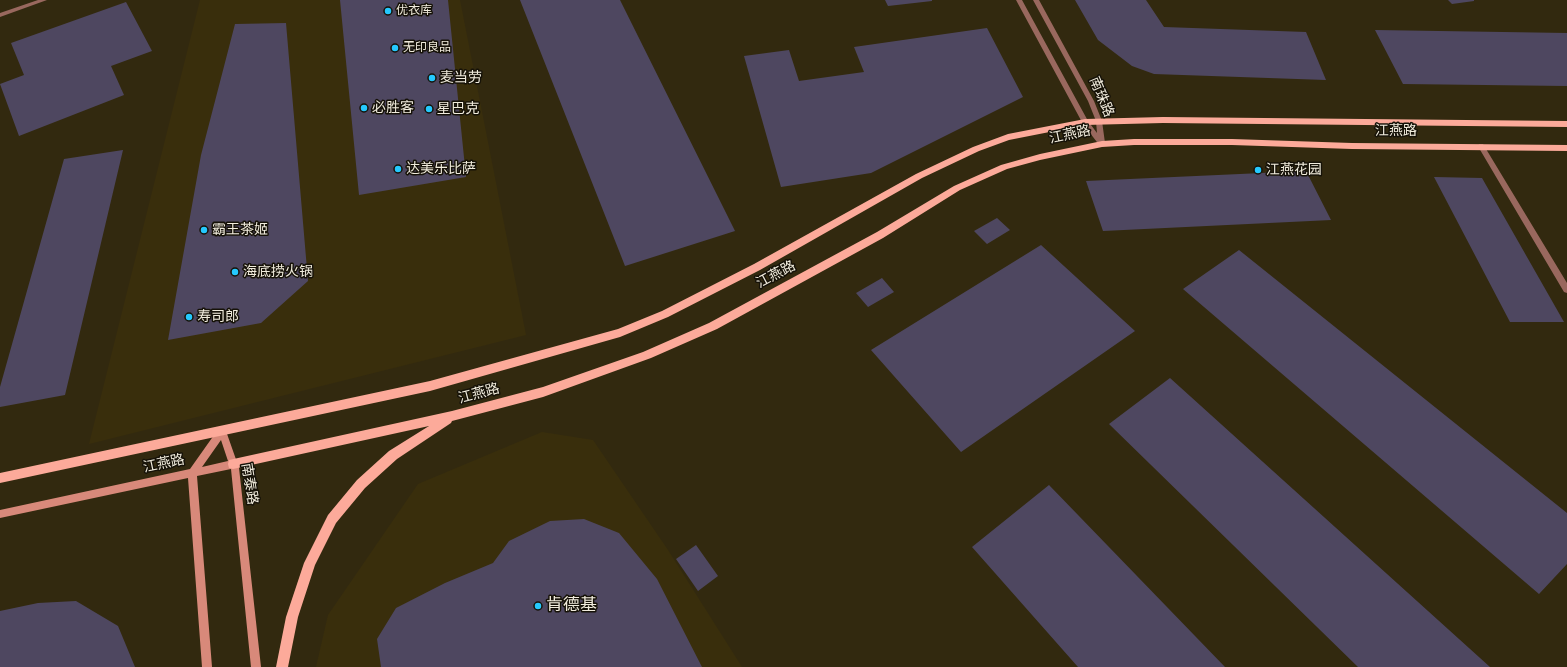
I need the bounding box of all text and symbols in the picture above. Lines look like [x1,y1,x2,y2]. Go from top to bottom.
place label: 优衣库 [396,4,432,18]
marker: 优衣库 [383,6,393,16]
place label: 无印良品 [403,41,451,55]
marker: 无印良品 [390,43,400,53]
place label: 麦当劳 [440,70,482,86]
marker: 麦当劳 [427,73,437,83]
street label: 南珠路 [1085,74,1117,120]
place label: 必胜客 [372,100,414,116]
place label: 星巴克 [437,101,479,117]
marker: 必胜客 [359,103,369,113]
marker: 星巴克 [424,104,434,114]
street label: 江燕路 [1048,122,1092,148]
street label: 江燕路 [1375,123,1417,139]
place label: 达美乐比萨 [406,161,476,177]
place label: 江燕花园 [1266,162,1322,178]
marker: 达美乐比萨 [393,164,403,174]
marker: 江燕花园 [1253,165,1263,175]
place label: 霸王茶姬 [212,222,268,238]
marker: 霸王茶姬 [199,225,209,235]
street label: 江燕路 [754,258,798,292]
place label: 海底捞火锅 [243,264,313,280]
marker: 海底捞火锅 [230,267,240,277]
place label: 寿司郎 [197,309,239,325]
marker: 寿司郎 [184,312,194,322]
street label: 江燕路 [457,380,501,408]
street label: 江燕路 [142,451,186,477]
street label: 南泰路 [237,462,261,506]
place label: 肯德基 [546,596,597,616]
marker: 肯德基 [533,601,543,611]

